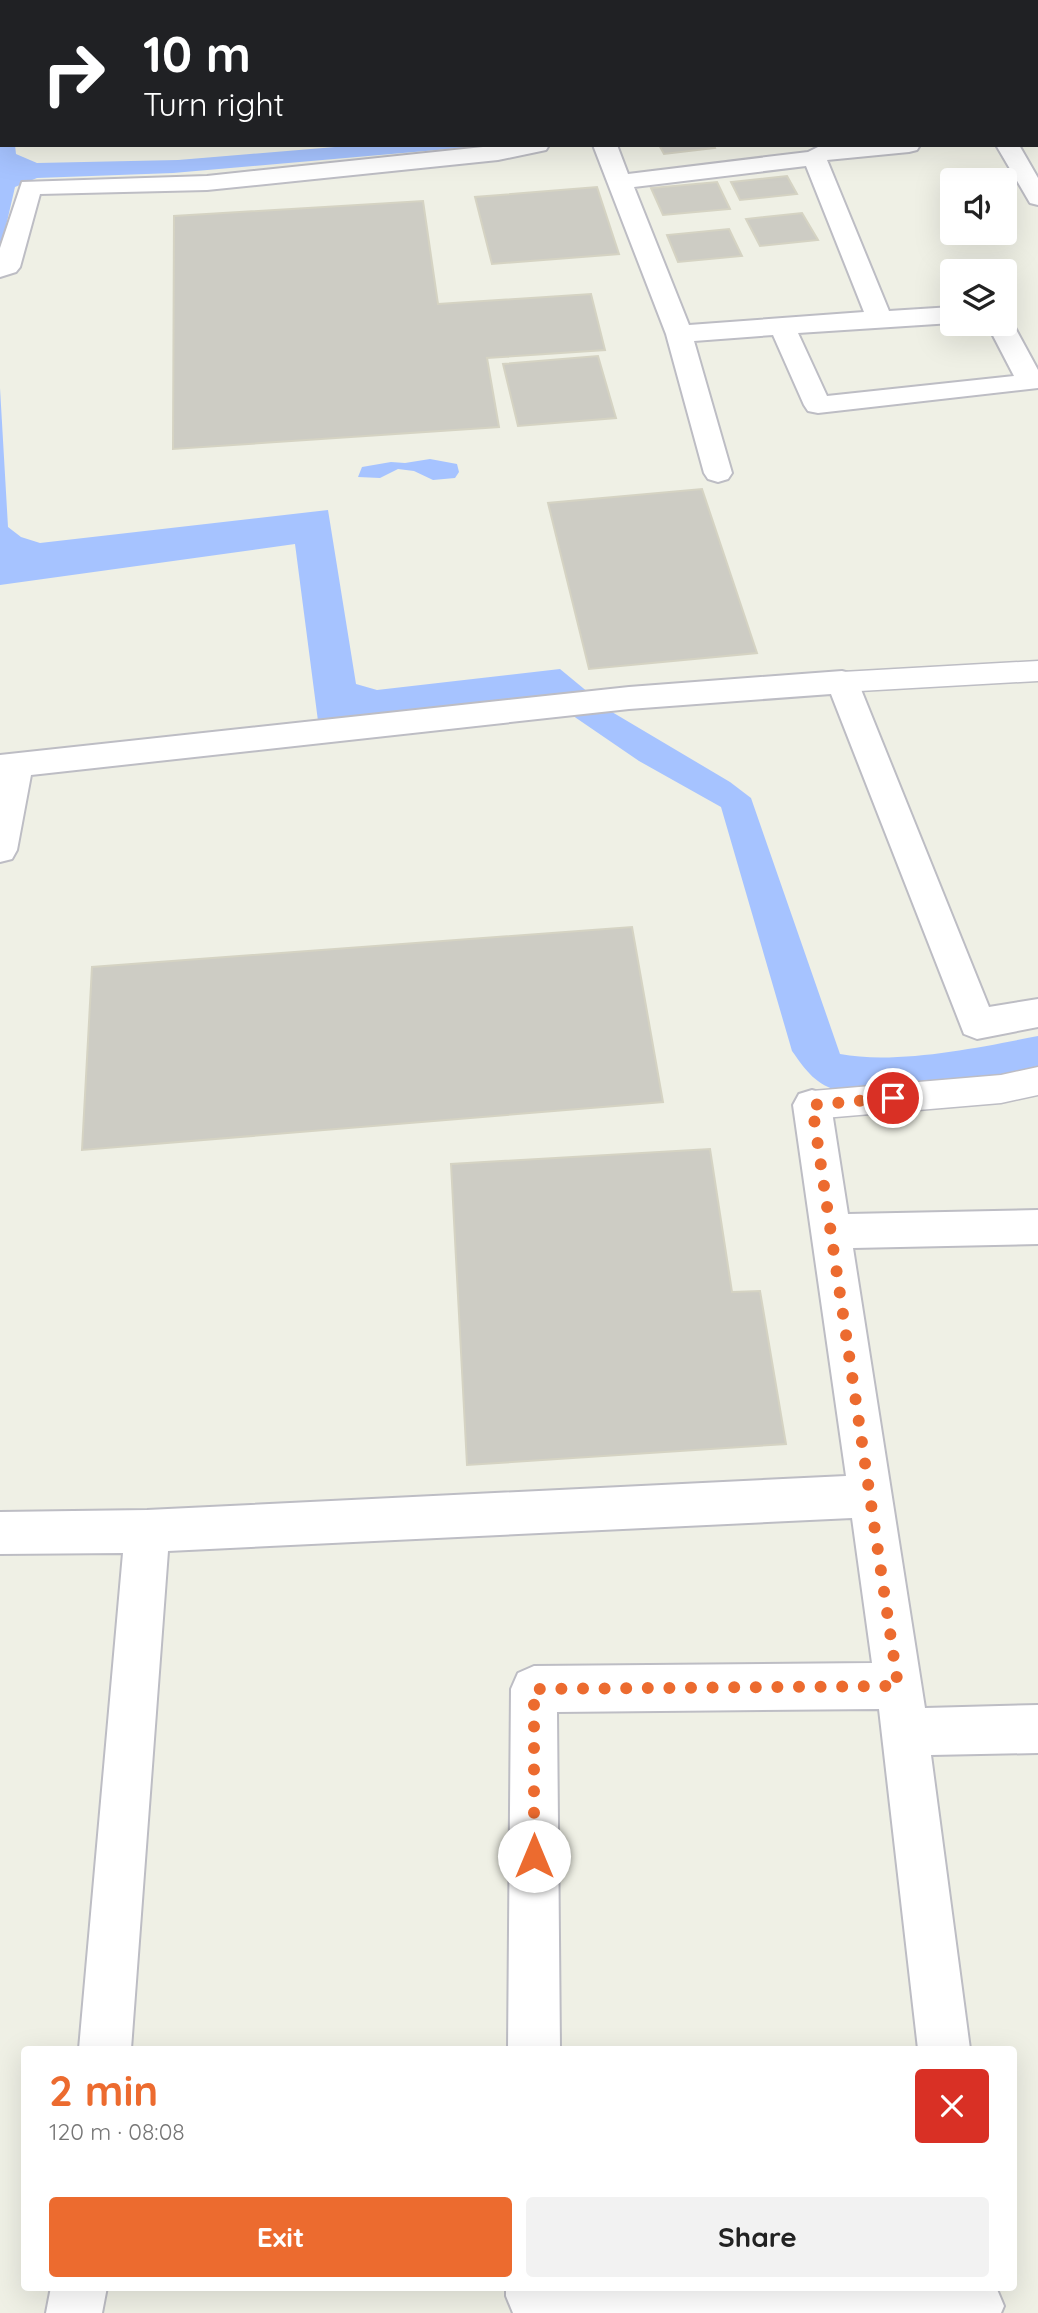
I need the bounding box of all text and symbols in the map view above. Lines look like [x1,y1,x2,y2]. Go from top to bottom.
text: 10 m [143,23,251,84]
icon: right [28,28,119,119]
text: Turn right [143,84,284,124]
map controls [940,168,1017,336]
button: sound [940,168,1017,245]
button: layers [940,259,1017,336]
pin [863,1068,923,1128]
icon: arrive [874,1079,912,1117]
position arrow [497,1819,571,1893]
text: 2 min [49,2064,158,2117]
button: close [915,2069,989,2143]
text: 120 m · 08:08 [49,2117,185,2146]
button: Exit [49,2197,512,2277]
button: Share [526,2197,989,2277]

